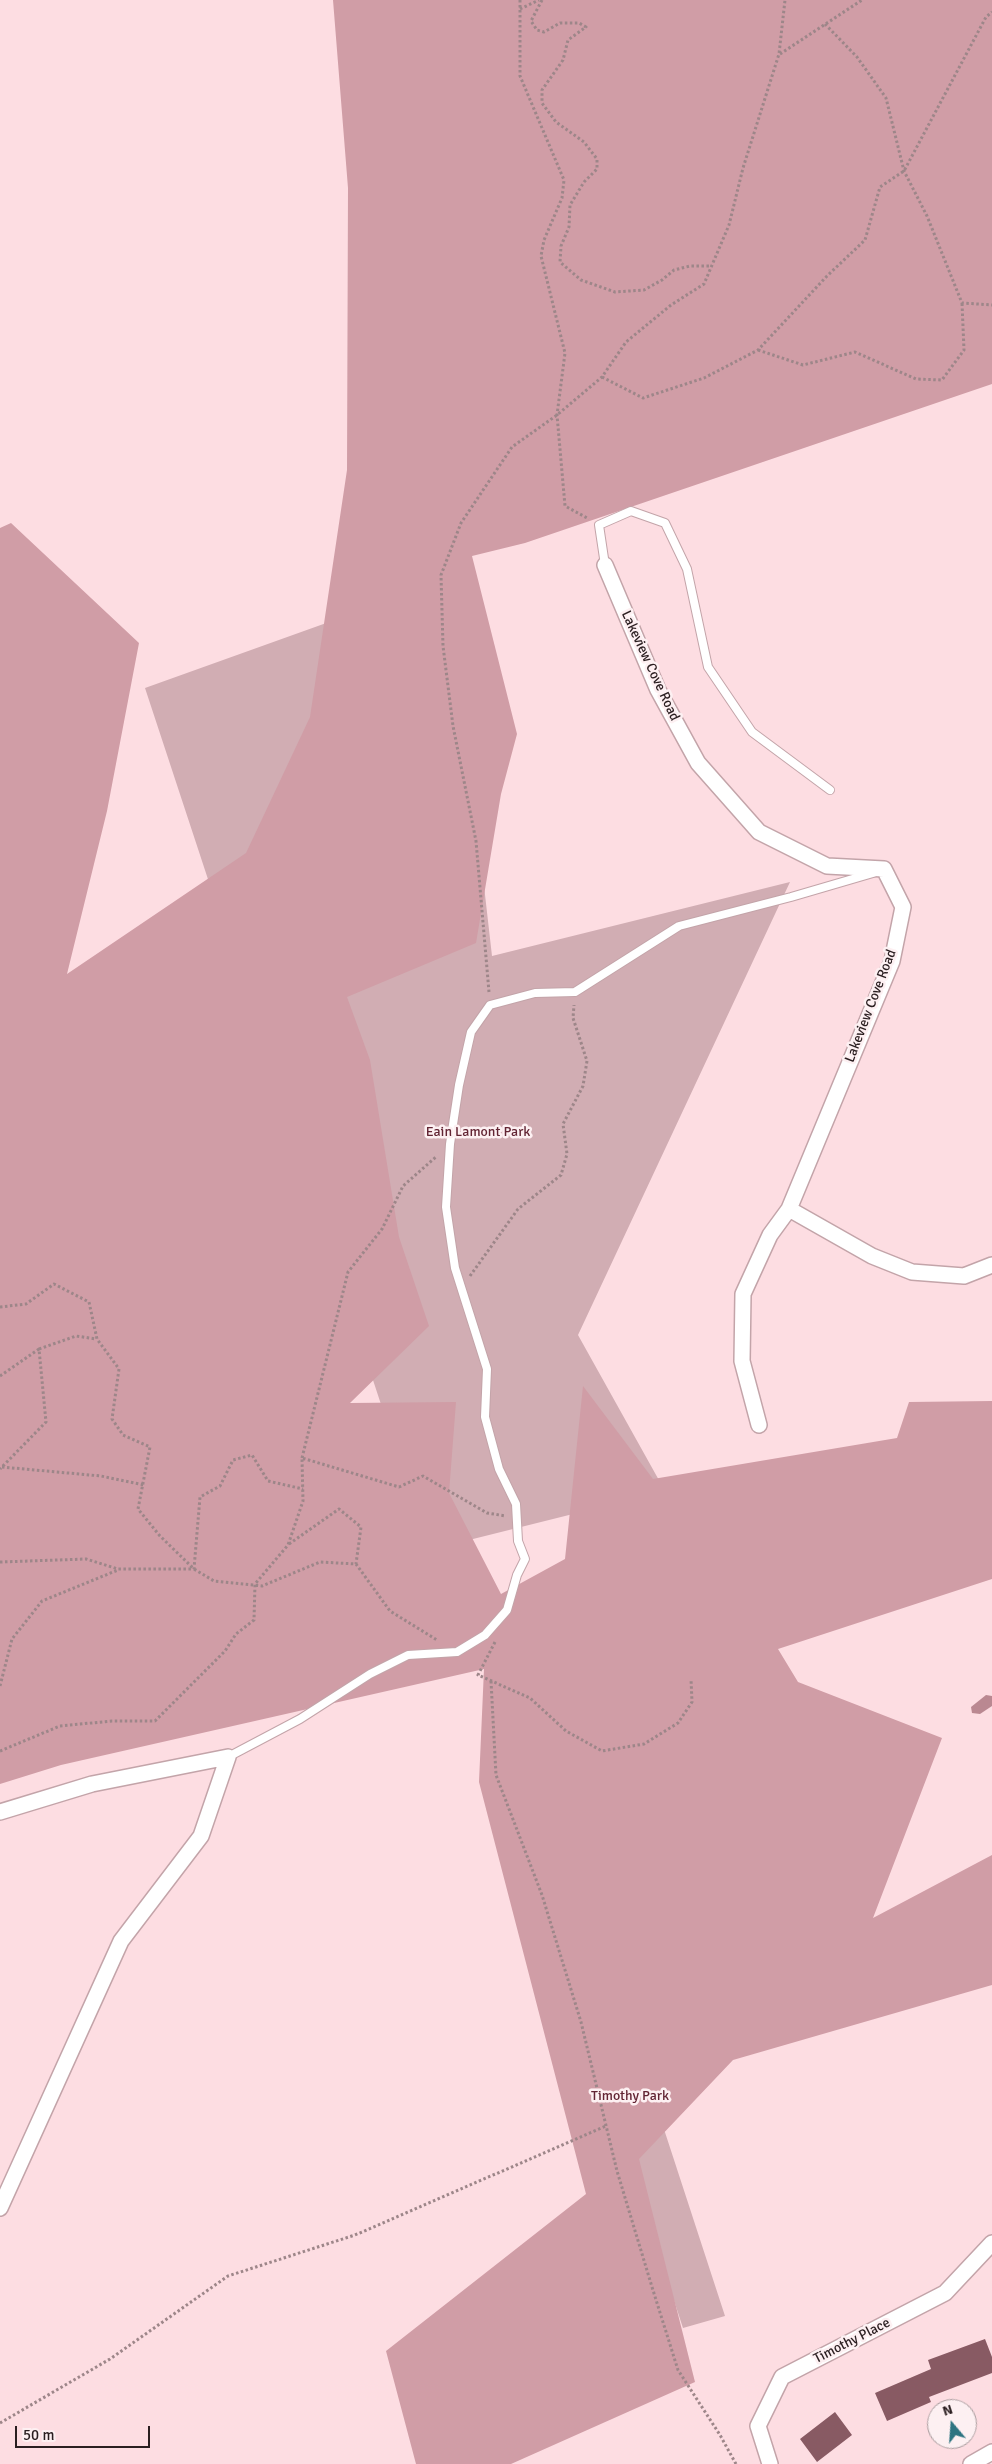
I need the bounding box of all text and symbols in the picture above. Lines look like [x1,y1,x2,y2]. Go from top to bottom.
street label: Lakeview Cove Road [617,608,683,724]
street label: Lakeview Cove Road [842,947,900,1065]
park label: Eain Lamont Park [426,1124,530,1140]
park label: Timothy Park [591,2088,669,2104]
street label: Timothy Place [811,2315,893,2367]
north arrow [927,2399,977,2449]
text: N [940,2401,955,2420]
scale bar [18,2416,152,2448]
text: 50 m [23,2426,54,2444]

